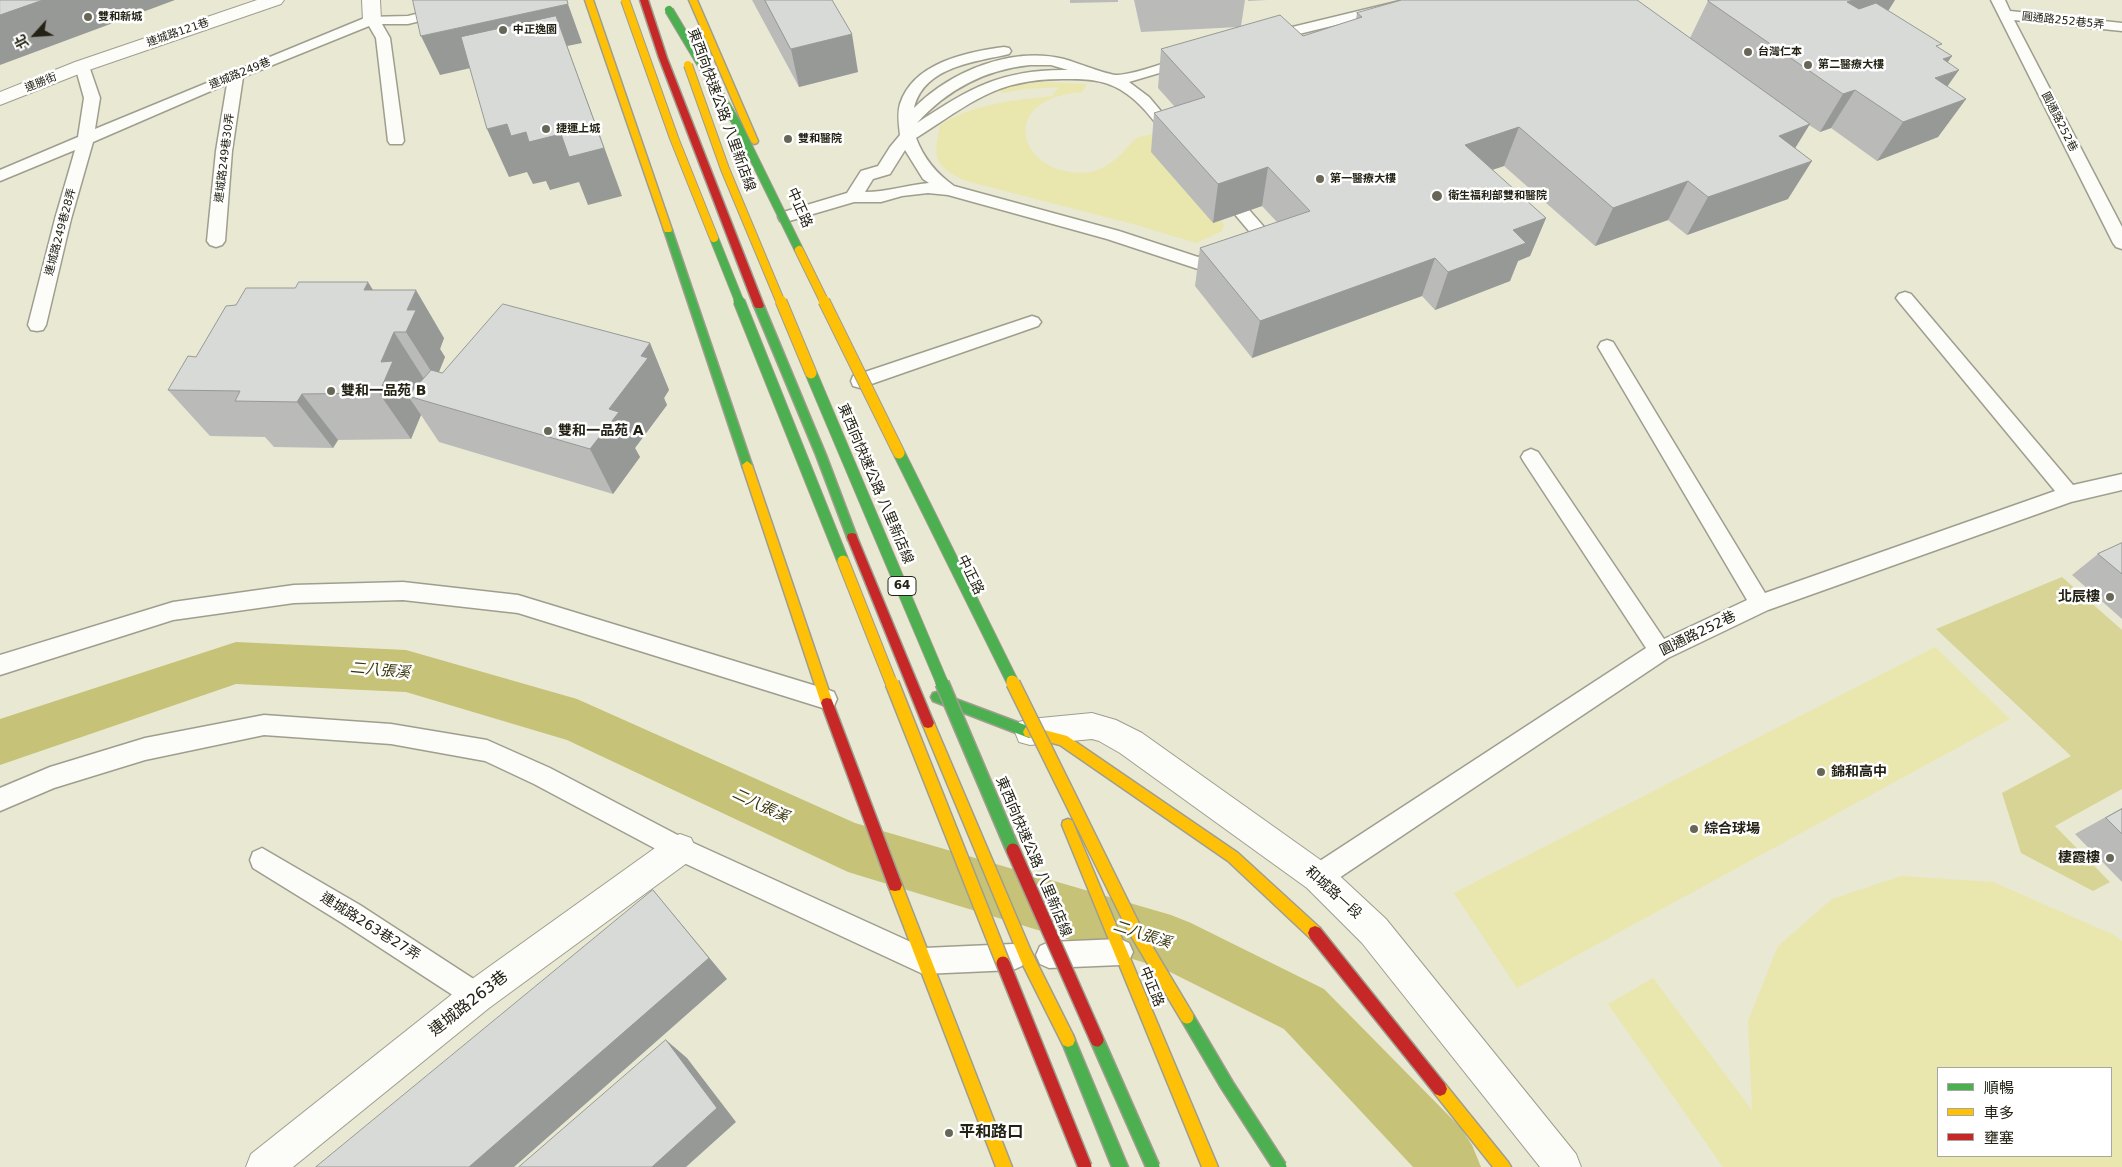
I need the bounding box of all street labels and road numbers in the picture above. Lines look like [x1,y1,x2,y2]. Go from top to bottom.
street label: 圓通路252巷5弄 [2021,10,2105,32]
street label: 連城路121巷 [145,16,211,50]
street label: 東西向快速公路 八里新店線 [684,26,758,194]
street label: 連城路249巷 [207,56,273,92]
street label: 連勝街 [23,71,59,95]
street label: 圓通路252巷 [2038,90,2080,154]
street label: 連城路249巷30弄 [213,113,237,203]
street label: 中正路 [783,185,815,231]
street label: 連城路249巷28弄 [43,187,79,277]
street label: 東西向快速公路 八里新店線 [834,401,916,567]
street label: 中正路 [953,552,987,598]
road number: 64 [888,576,916,596]
street label: 圓通路252巷 [1657,608,1739,660]
street label: 東西向快速公路 八里新店線 [992,774,1074,940]
street label: 和城路一段 [1301,863,1365,923]
street label: 連城路263巷27弄 [317,890,423,964]
street label: 中正路 [1135,964,1167,1010]
street label: 連城路263巷 [426,967,512,1041]

